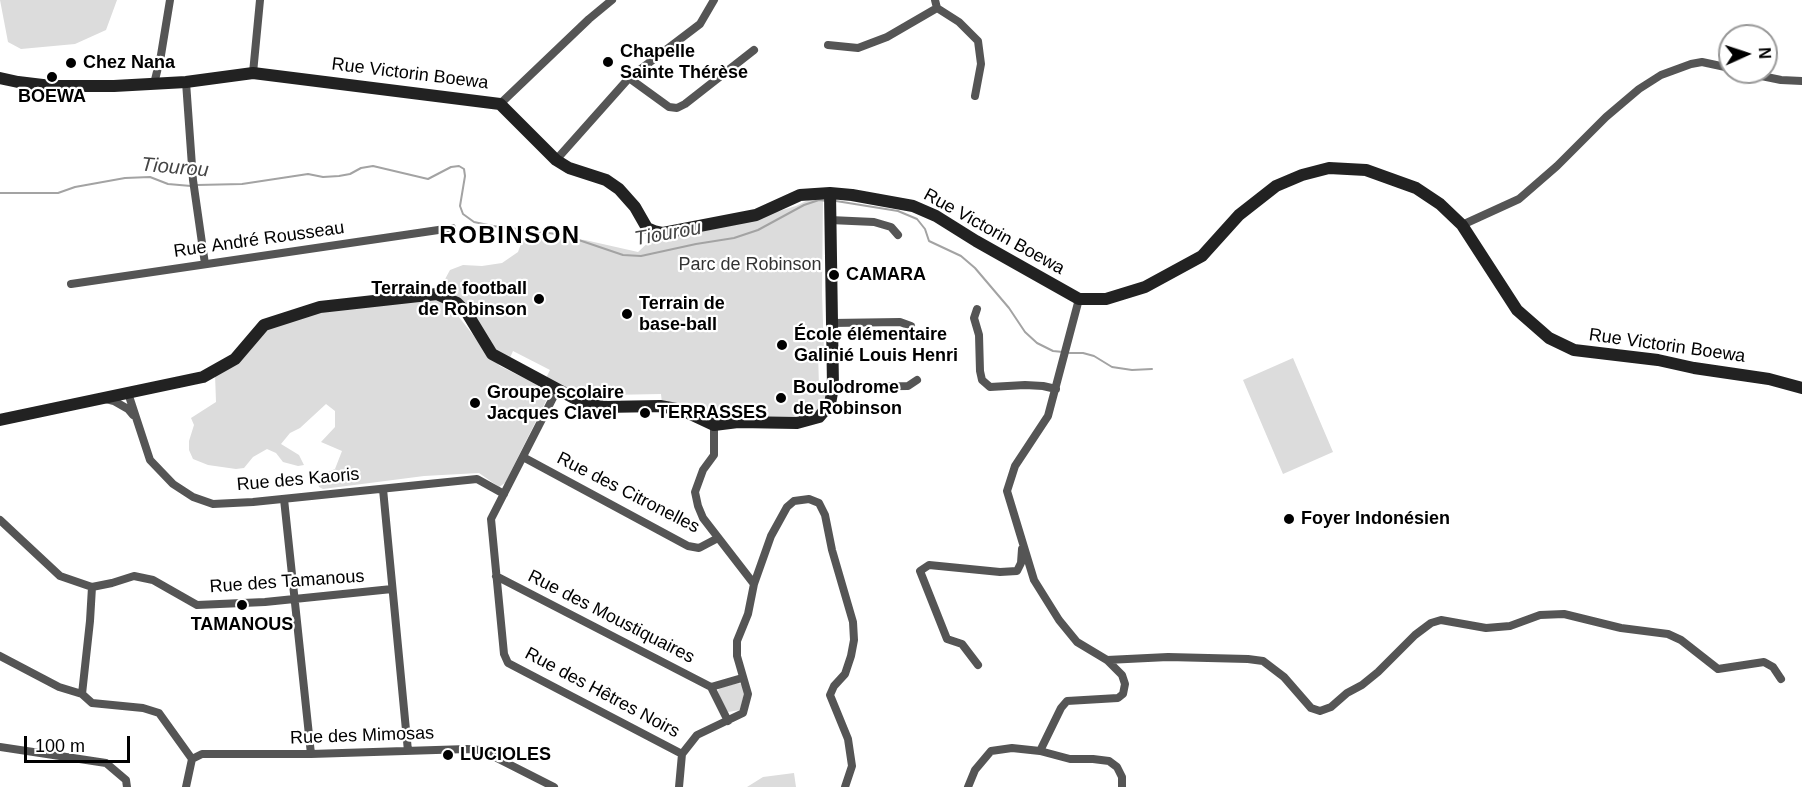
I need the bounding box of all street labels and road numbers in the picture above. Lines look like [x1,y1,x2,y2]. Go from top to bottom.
street label: Rue Victorin Boewa [330,54,490,94]
street label: Rue Victorin Boewa [920,184,1068,280]
street label: Rue André Rousseau [172,217,346,263]
street label: Rue Victorin Boewa [1587,324,1747,368]
street label: Rue des Citronelles [553,448,703,538]
street label: Rue des Kaoris [236,464,360,496]
street label: Rue des Tamanous [209,566,365,598]
street label: Rue des Moustiquaires [524,566,698,668]
street label: Rue des Hêtres Noirs [521,643,683,743]
street label: Rue des Mimosas [290,723,434,749]

